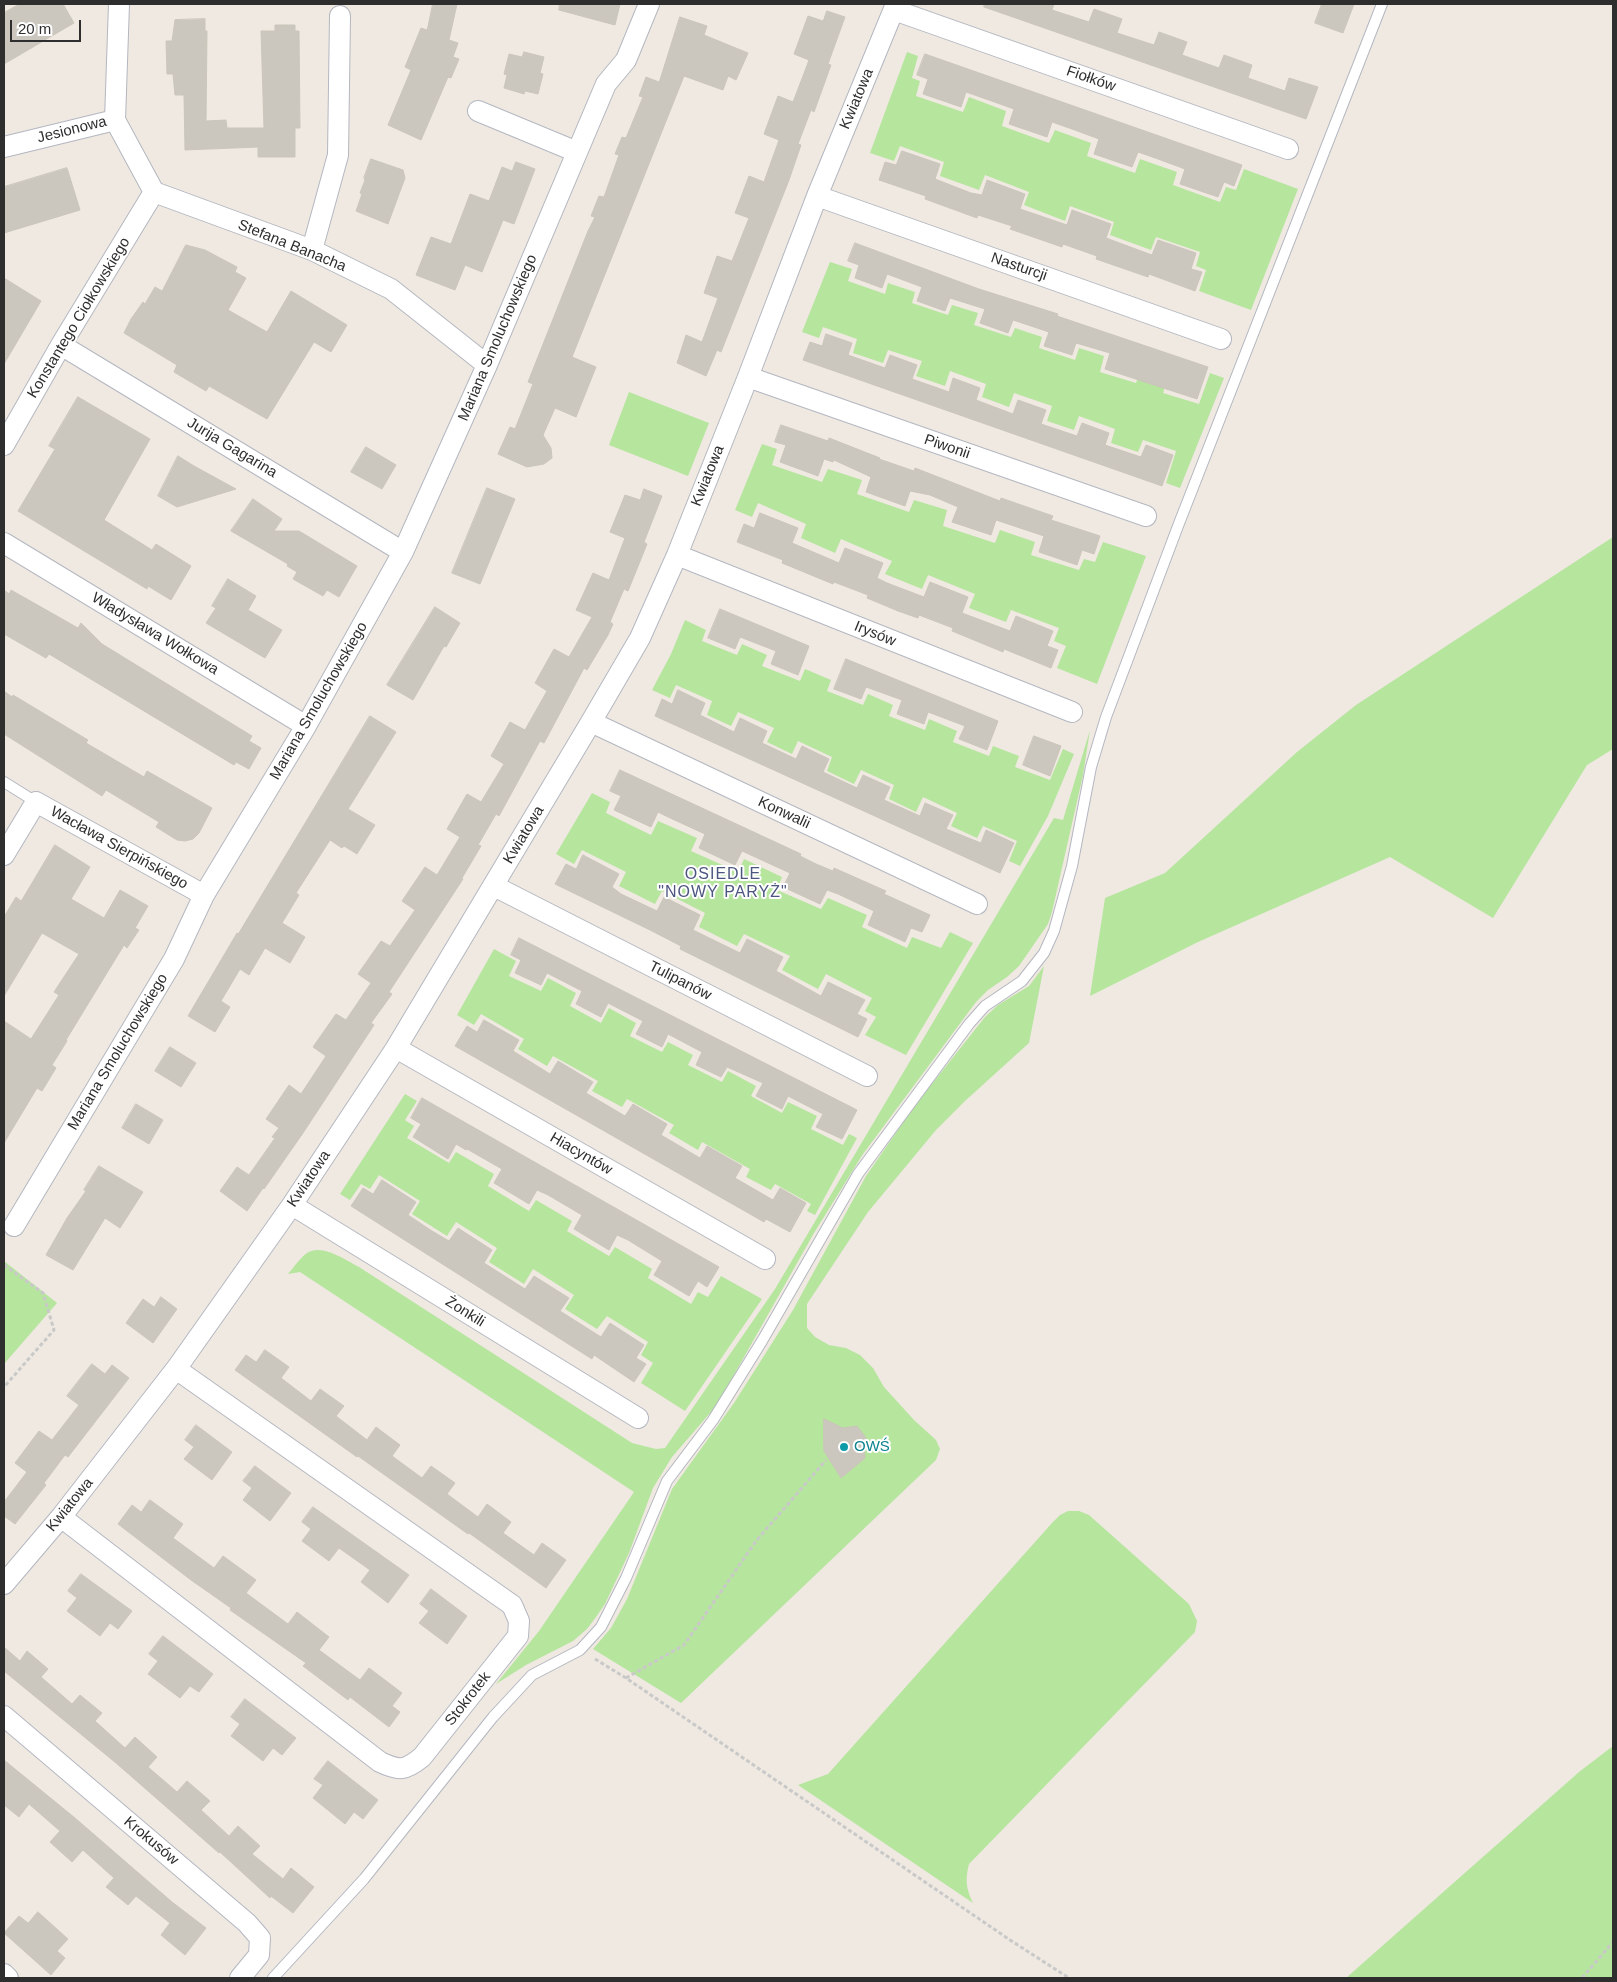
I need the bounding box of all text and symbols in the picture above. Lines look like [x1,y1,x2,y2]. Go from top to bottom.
scale bar [12,10,84,42]
text: 20 m [18,20,51,37]
street label: Fiołków [1064,62,1118,96]
street label: Kwiatowa [836,66,878,132]
street label: Jesionowa [35,113,109,147]
street label: Stefana Banacha [235,216,349,276]
street label: Konstantego Ciołkowskiego [24,234,134,402]
street label: Nasturcji [988,249,1050,285]
street label: Mariana Smoluchowskiego [455,252,541,424]
street label: Jurija Gagarina [184,414,280,482]
street label: Piwonii [922,431,972,463]
street label: Kwiatowa [688,443,728,509]
street label: Władysława Wołkowa [88,589,222,679]
street label: Irysów [852,618,898,650]
street label: Mariana Smoluchowskiego [266,619,372,783]
street label: Konwalii [755,793,813,833]
street label: Wacława Sierpińskiego [47,803,191,893]
street label: Kwiatowa [500,803,548,867]
district label: OSIEDLE "NOWY PARYŻ" [657,865,789,903]
street label: Tulipanów [646,958,714,1004]
street label: Mariana Smoluchowskiego [64,971,172,1133]
street label: Hiacyntów [547,1129,615,1179]
street label: Kwiatowa [284,1147,334,1211]
street label: Żonkili [442,1293,488,1331]
place label: OWŚ [854,1438,890,1456]
marker: OWŚ [838,1441,850,1453]
street label: Kwiatowa [43,1474,97,1536]
street label: Stokrotek [441,1668,495,1730]
street label: Krokusów [120,1813,182,1869]

